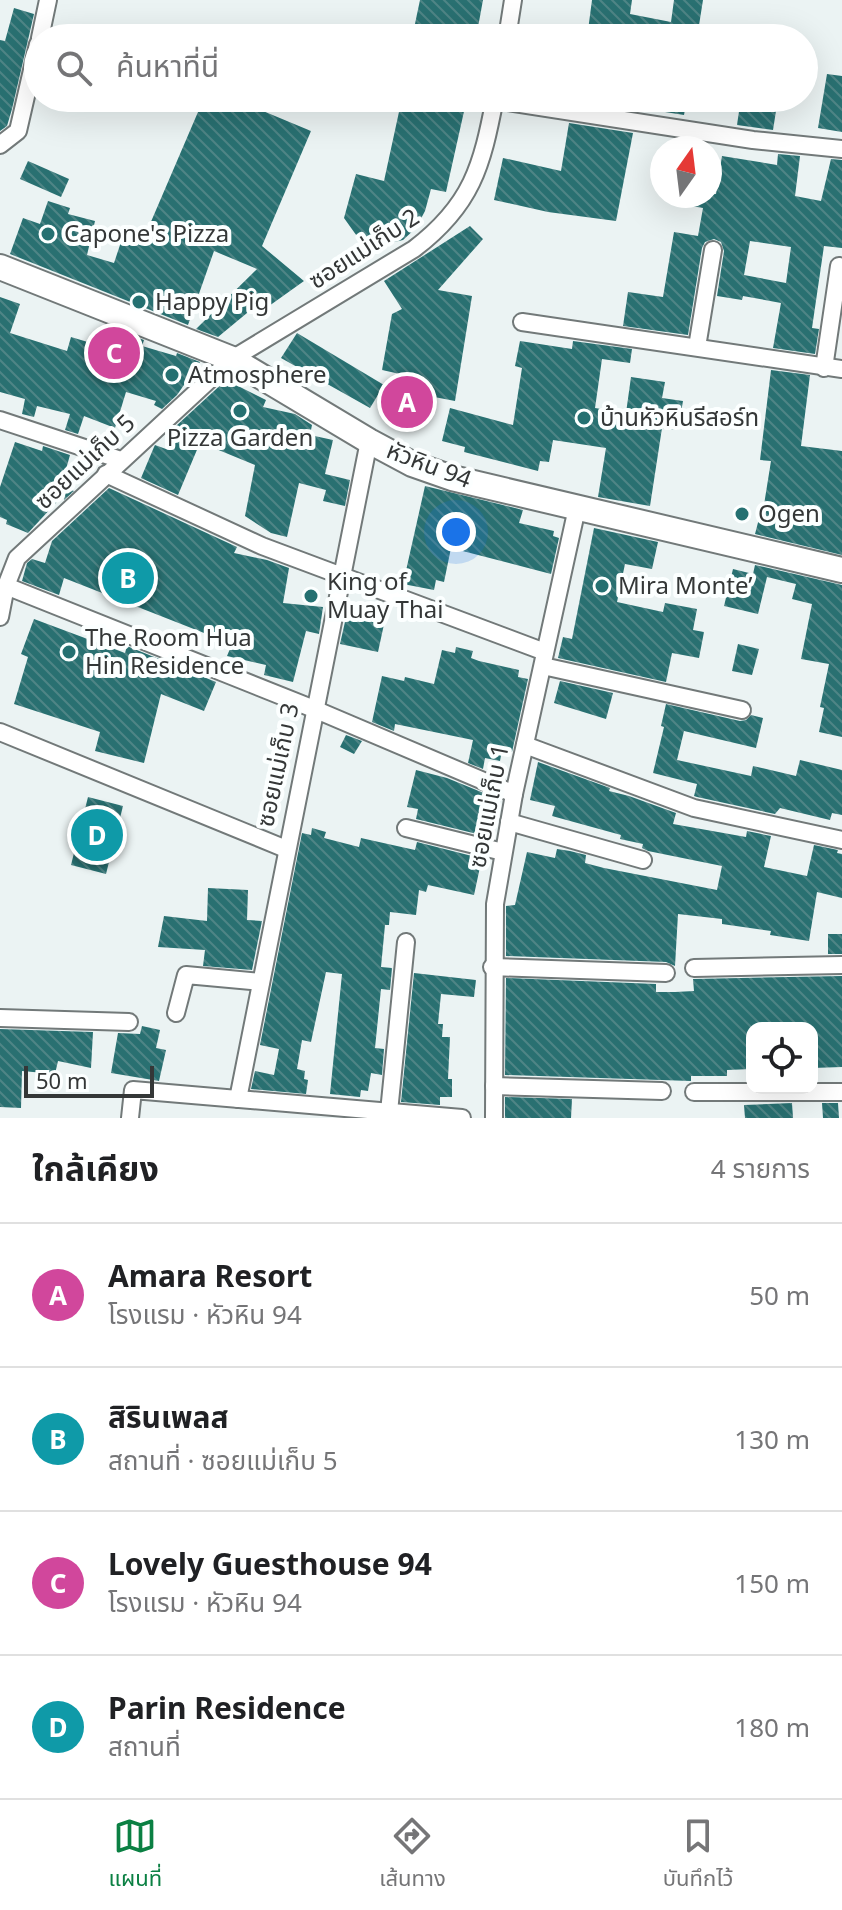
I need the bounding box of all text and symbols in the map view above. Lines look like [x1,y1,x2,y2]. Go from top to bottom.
search box [24,24,818,112]
text: ค้นหาที่นี่ [116,45,219,86]
icon: search [52,46,96,90]
north arrow [650,136,722,208]
street label: ซอยแม่เก็บ 2 [301,200,425,296]
place label: Capone's Pizza [64,216,229,249]
marker: Capone's Pizza [39,225,57,243]
place label: Happy Pig [155,284,269,317]
marker: Happy Pig [130,293,148,311]
pin: C [88,323,140,383]
place label: Atmosphere [188,357,327,390]
marker: Atmosphere [163,366,181,384]
pin: A [381,372,433,432]
place label: บ้านหัวหินรีสอร์ท [600,400,759,433]
marker: Pizza Garden [231,402,249,420]
street label: ซอยแม่เก็บ 5 [27,406,141,516]
marker: บ้านหัวหินรีสอร์ท [575,409,593,427]
place label: Pizza Garden [167,420,313,453]
street label: หัวหิน 94 [382,432,477,495]
place label: Ogen [758,496,820,529]
marker: Ogen [733,505,751,523]
your location [436,512,476,552]
pin: B [102,548,154,608]
place label: King of Muay Thai [327,564,443,625]
place label: Mira Monte’ [618,568,752,601]
marker: Mira Monte’ [593,577,611,595]
marker: King of Muay Thai [302,587,320,605]
place label: The Room Hua Hin Residence [85,620,252,681]
marker: The Room Hua Hin Residence [60,643,78,661]
street label: ซอยแม่เก็บ 3 [247,700,306,830]
street label: ซอยแม่เก็บ 1 [459,741,516,871]
pin: D [71,805,123,865]
map controls [746,1022,818,1094]
button: locate [746,1022,818,1094]
scale bar [24,1062,154,1098]
text: 50 m [36,1065,87,1095]
text: ใกล้เคียง [32,1145,159,1191]
text: 4 รายการ [711,1150,810,1186]
text: Amara Resort [108,1255,312,1296]
text: A [49,1277,67,1313]
text: 50 m [749,1277,810,1313]
text: โรงแรม · หัวหิน 94 [108,1296,302,1332]
text: สิรินเพลส [108,1396,229,1437]
text: B [49,1421,67,1457]
text: 130 m [734,1421,810,1457]
text: สถานที่ · ซอยแม่เก็บ 5 [108,1442,338,1478]
text: Lovely Guesthouse 94 [108,1543,432,1584]
text: C [50,1565,66,1601]
text: 150 m [734,1565,810,1601]
text: โรงแรม · หัวหิน 94 [108,1584,302,1620]
text: Parin Residence [108,1687,346,1728]
text: D [48,1709,68,1745]
text: 180 m [734,1709,810,1745]
text: สถานที่ [108,1728,181,1764]
tab: แผนที่ [109,1814,162,1896]
tab: เส้นทาง [379,1814,446,1896]
tab: บันทึกไว้ [663,1814,733,1896]

